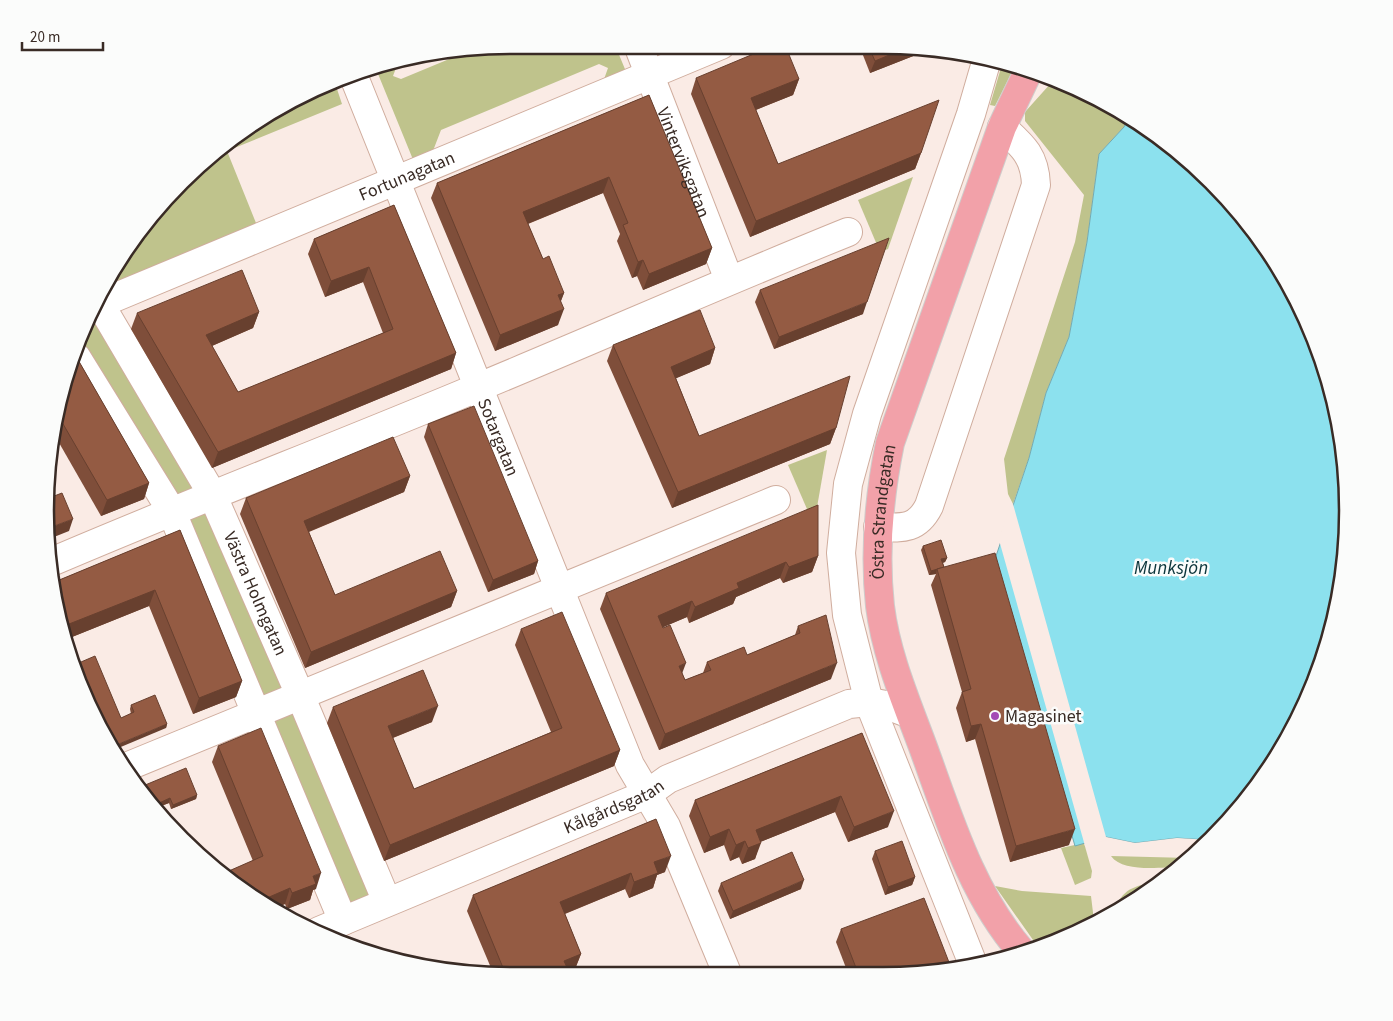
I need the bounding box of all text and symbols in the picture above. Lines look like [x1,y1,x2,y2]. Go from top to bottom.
scale bar [22,20,104,52]
text: 20 m [30,27,60,48]
street label: Vinterviksgatan [651,104,716,221]
street label: Fortunagatan [355,145,459,207]
street label: Sotargatan [472,394,525,480]
street label: Östra Strandgatan [865,442,902,580]
street label: Västra Holmgatan [217,528,294,659]
water label: Munksjön [1134,555,1208,582]
place label: Magasinet [1005,704,1082,729]
marker: Magasinet [989,710,1001,722]
street label: Kålgårdsgatan [560,773,669,840]

